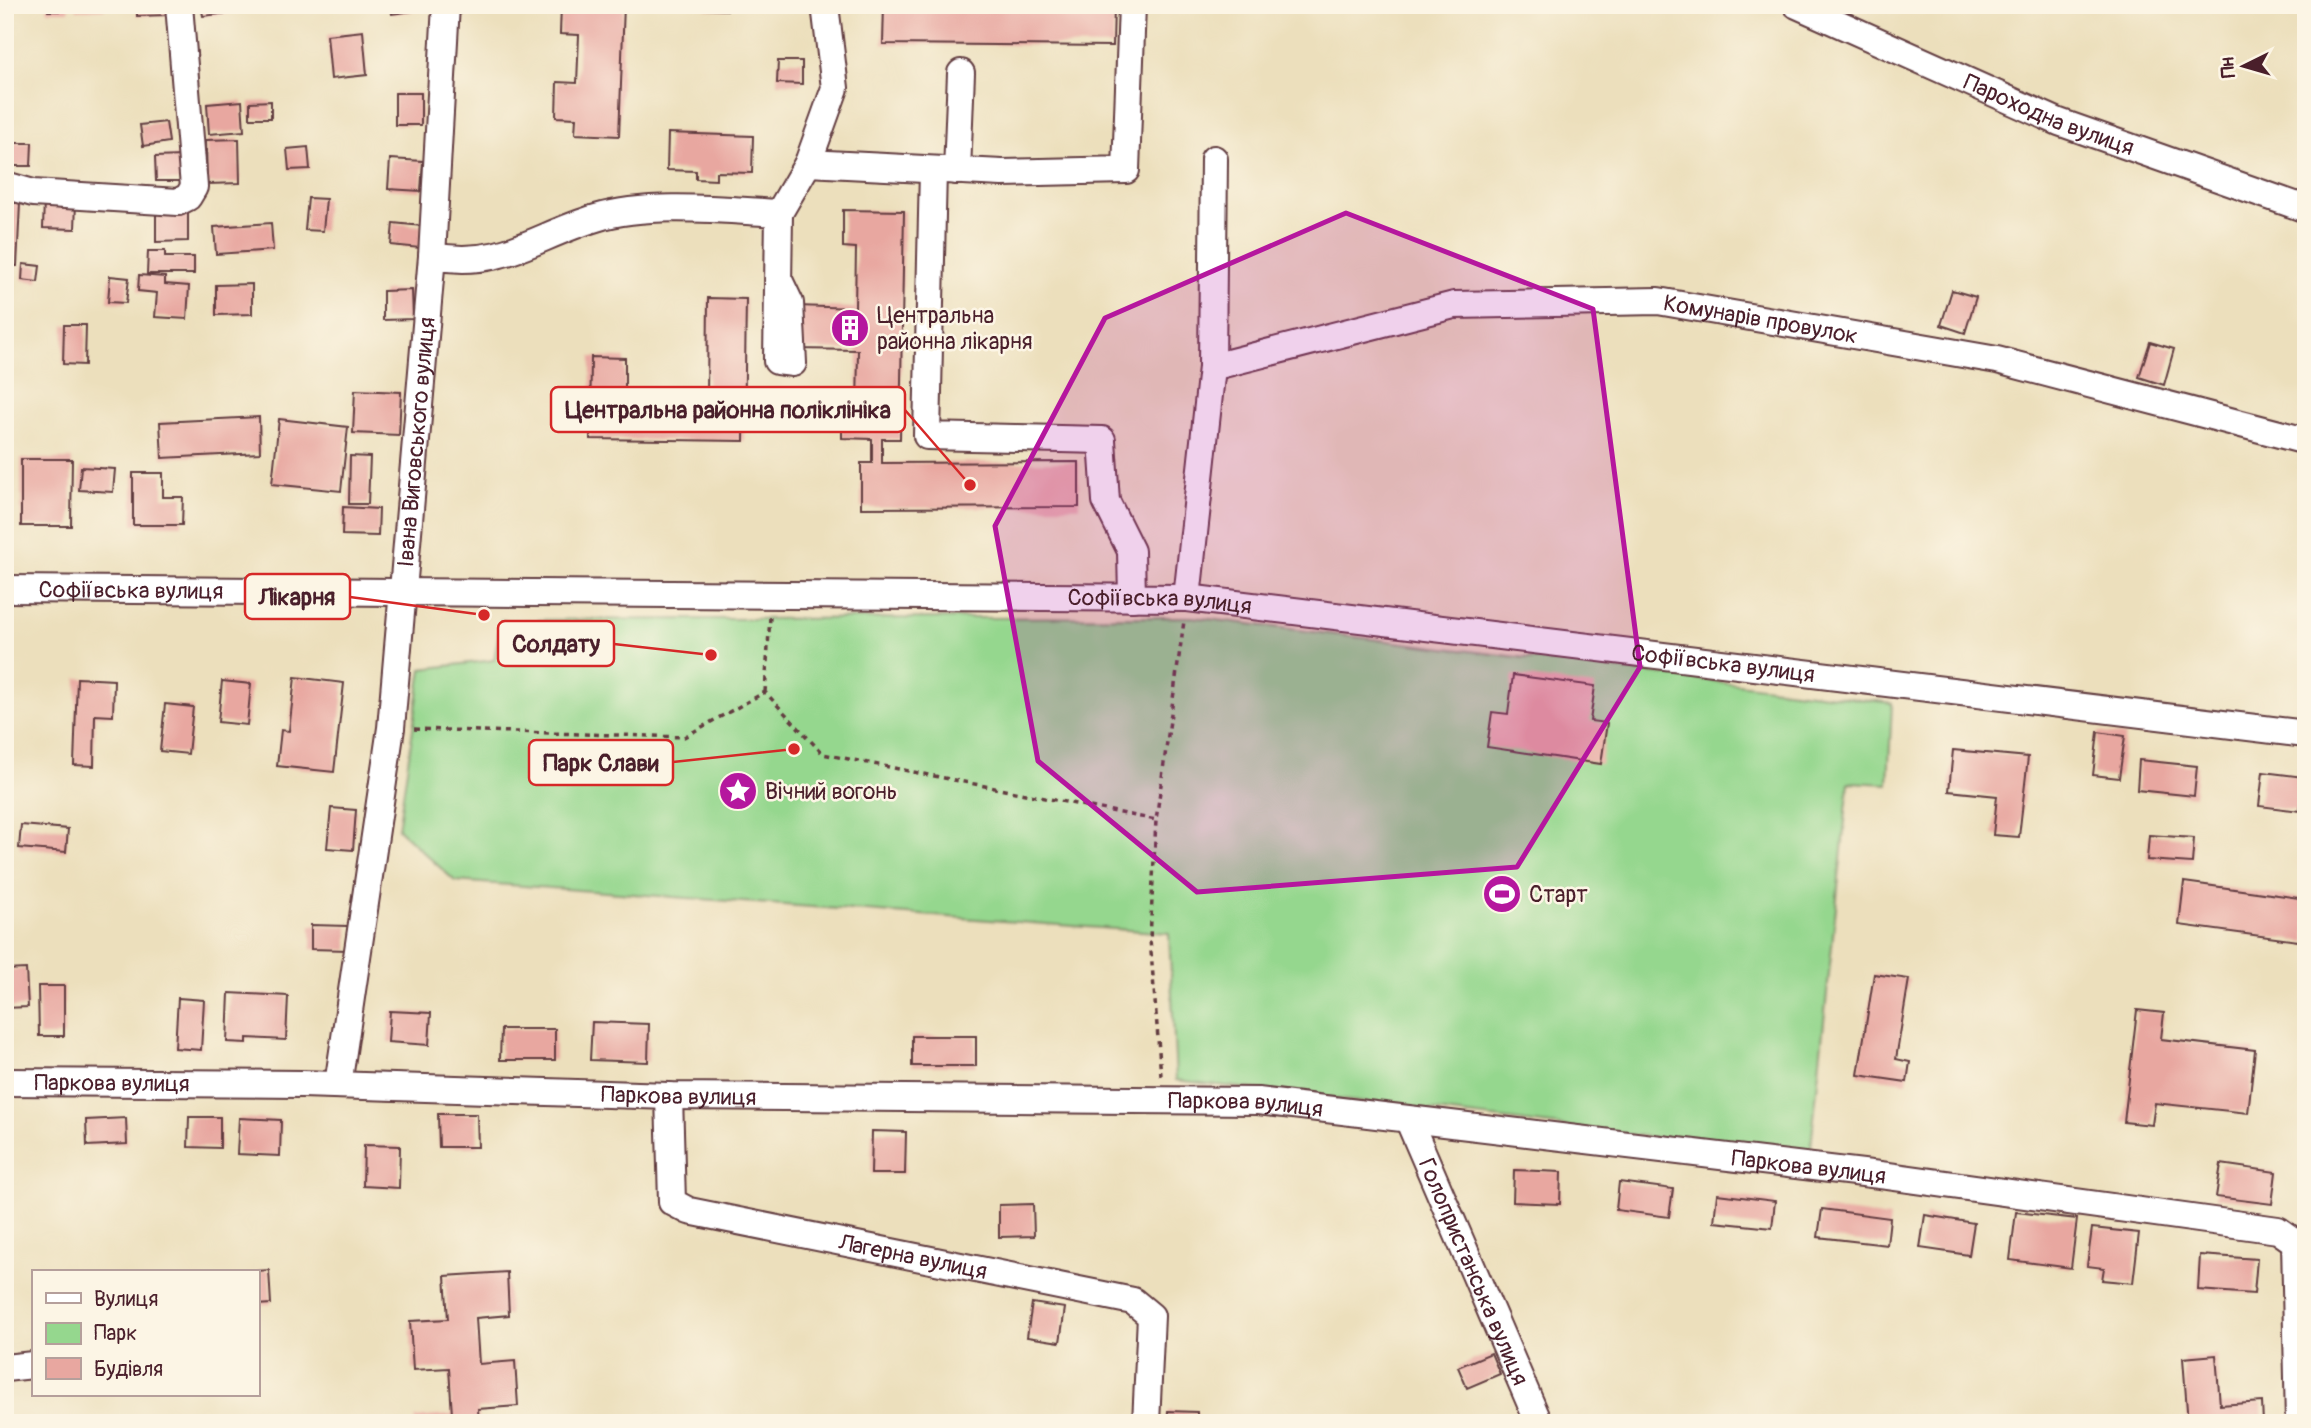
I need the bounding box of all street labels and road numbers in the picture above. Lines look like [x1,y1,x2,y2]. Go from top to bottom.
street label: Пароходна вулиця [1959,67,2138,162]
street label: Комунарів провулок [1661,288,1860,351]
street label: Івана Виговського вулиця [391,316,442,568]
street label: Софіївська вулиця [39,575,223,606]
street label: Софіївська вулиця [1068,583,1254,621]
street label: Софіївська вулиця [1630,638,1816,689]
street label: Паркова вулиця [34,1068,190,1098]
street label: Паркова вулиця [601,1080,757,1112]
street label: Паркова вулиця [1168,1086,1325,1124]
street label: Паркова вулиця [1730,1143,1888,1191]
street label: Голопристанська вулиця [1412,1154,1535,1390]
street label: Лагерна вулиця [835,1228,990,1286]

